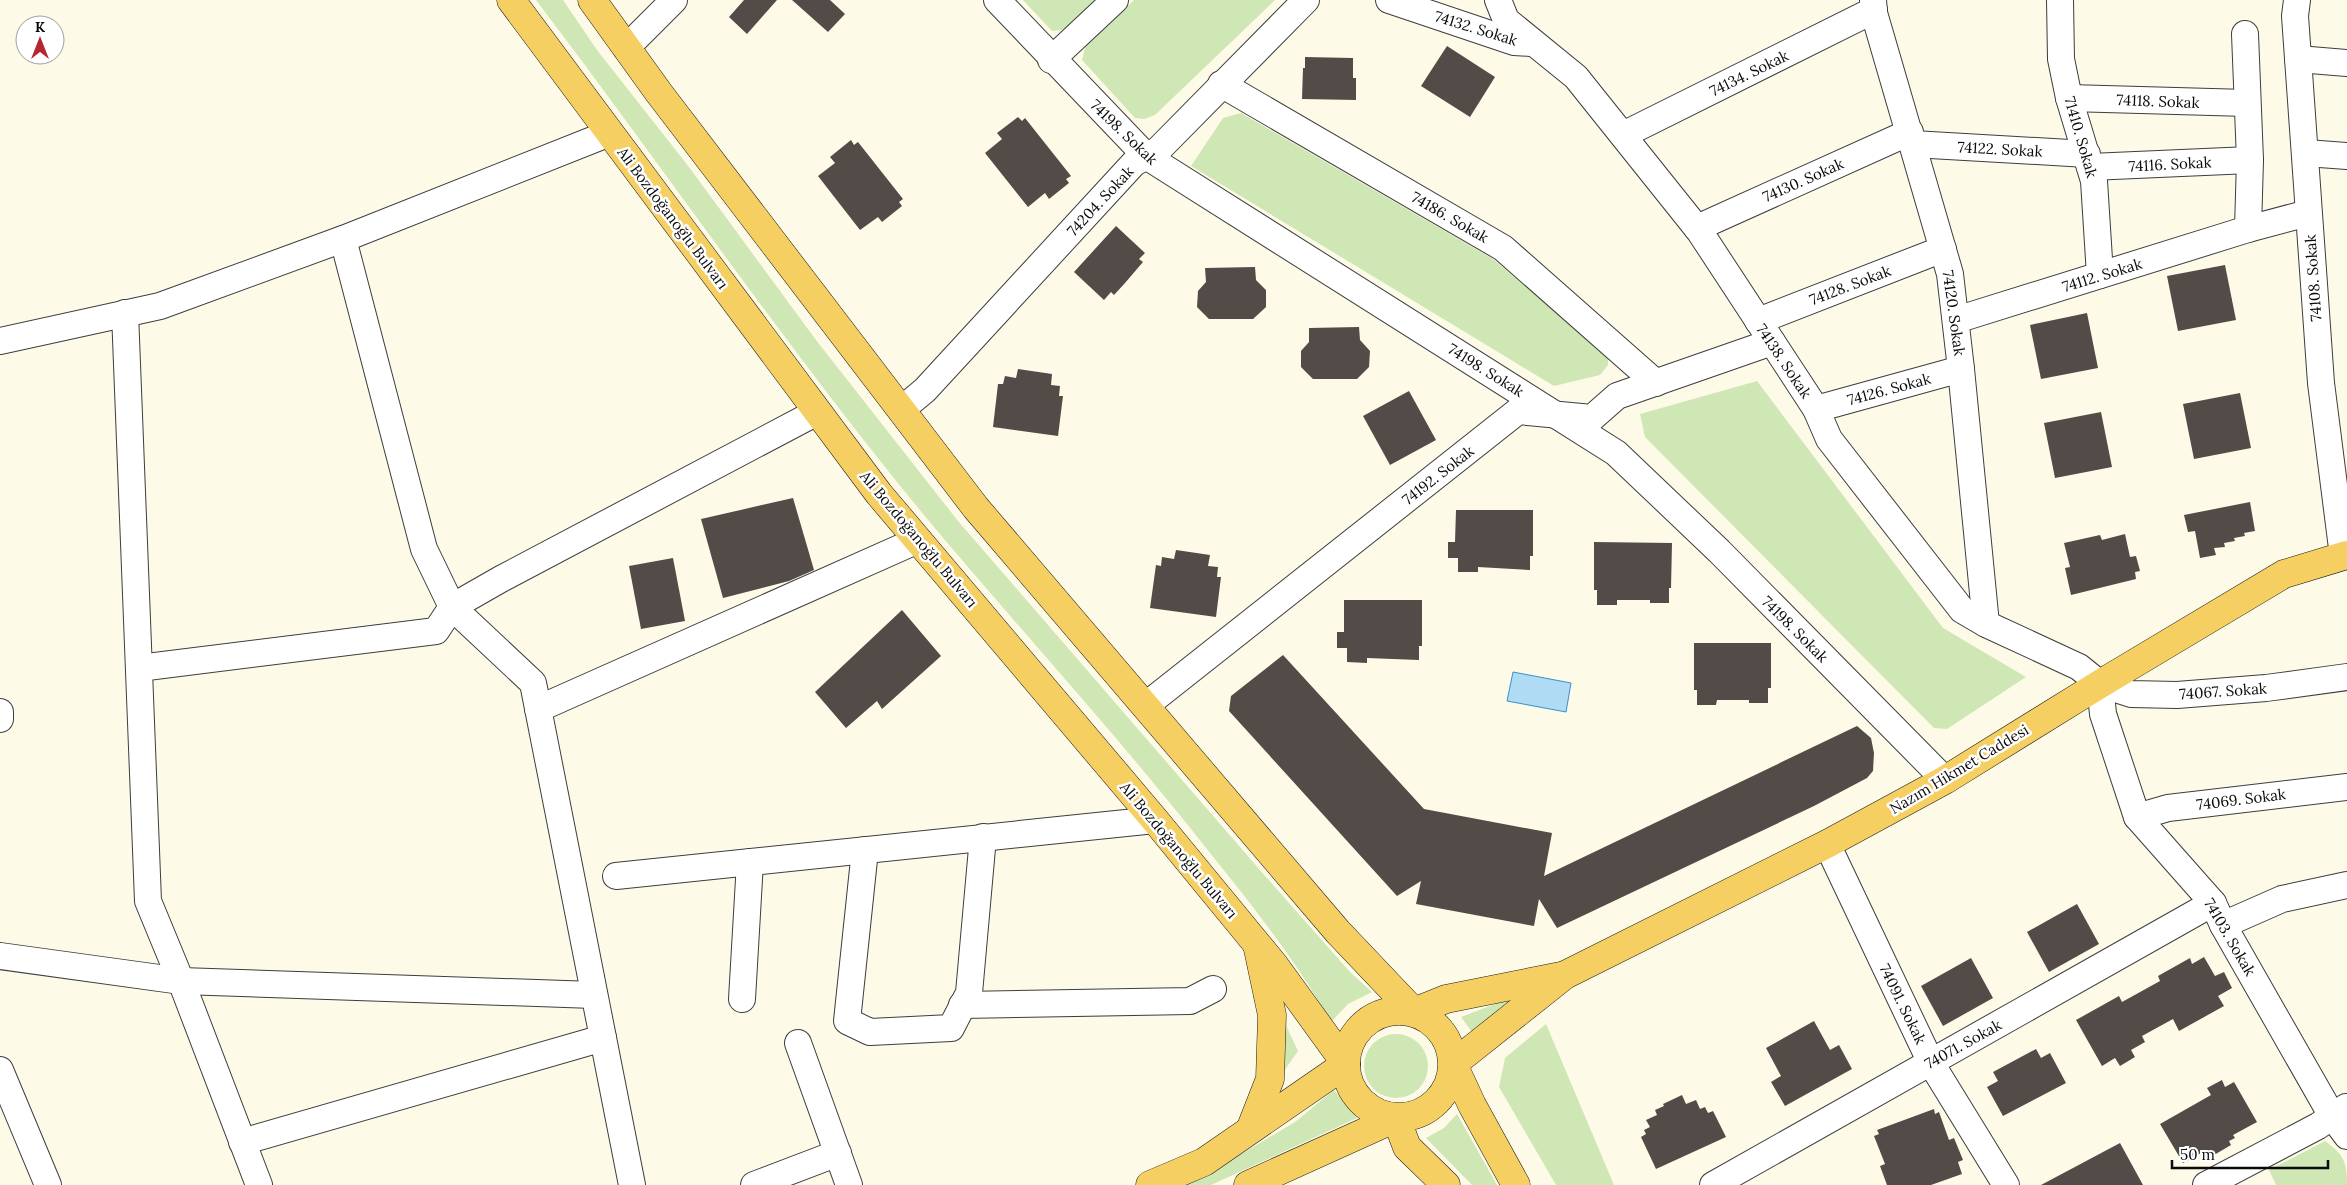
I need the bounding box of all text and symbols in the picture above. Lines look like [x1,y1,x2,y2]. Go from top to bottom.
street label: 74132. Sokak [1432,6,1520,50]
north arrow [15,15,65,65]
text: K [35,18,45,36]
street label: 74134. Sokak [1706,46,1792,100]
street label: 74118. Sokak [2116,90,2200,112]
street label: 71410. Sokak [2060,94,2102,180]
street label: 74198. Sokak [1086,95,1162,169]
street label: 74122. Sokak [1957,137,2043,161]
street label: Ali Bozdoğanoğlu Bulvarı [613,143,733,293]
street label: 74116. Sokak [2128,152,2212,176]
street label: 74130. Sokak [1760,154,1846,206]
street label: 74204. Sokak [1063,162,1137,240]
street label: 74186. Sokak [1408,187,1492,247]
street label: 74108. Sokak [2300,234,2326,322]
street label: 74112. Sokak [2060,254,2144,296]
street label: 74128. Sokak [1807,261,1893,309]
street label: 74120. Sokak [1939,269,1969,357]
street label: 74138. Sokak [1752,320,1816,402]
street label: 74198. Sokak [1444,339,1528,401]
street label: 74126. Sokak [1845,369,1933,409]
street label: 74192. Sokak [1398,441,1478,509]
street label: Ali Bozdoğanoğlu Bulvarı [856,466,982,611]
street label: 74198. Sokak [1758,592,1832,666]
street label: 74067. Sokak [2179,678,2267,704]
street label: Nazım Hikmet Caddesi [1886,720,2032,818]
street label: Ali Bozdoğanoğlu Bulvarı [1116,777,1242,922]
street label: 74069. Sokak [2195,784,2287,814]
street label: 74103. Sokak [2200,895,2260,979]
street label: 74091. Sokak [1875,961,1931,1047]
street label: 74071. Sokak [1921,1015,2005,1073]
scale bar [2172,1138,2328,1170]
text: 50 m [2180,1145,2215,1164]

